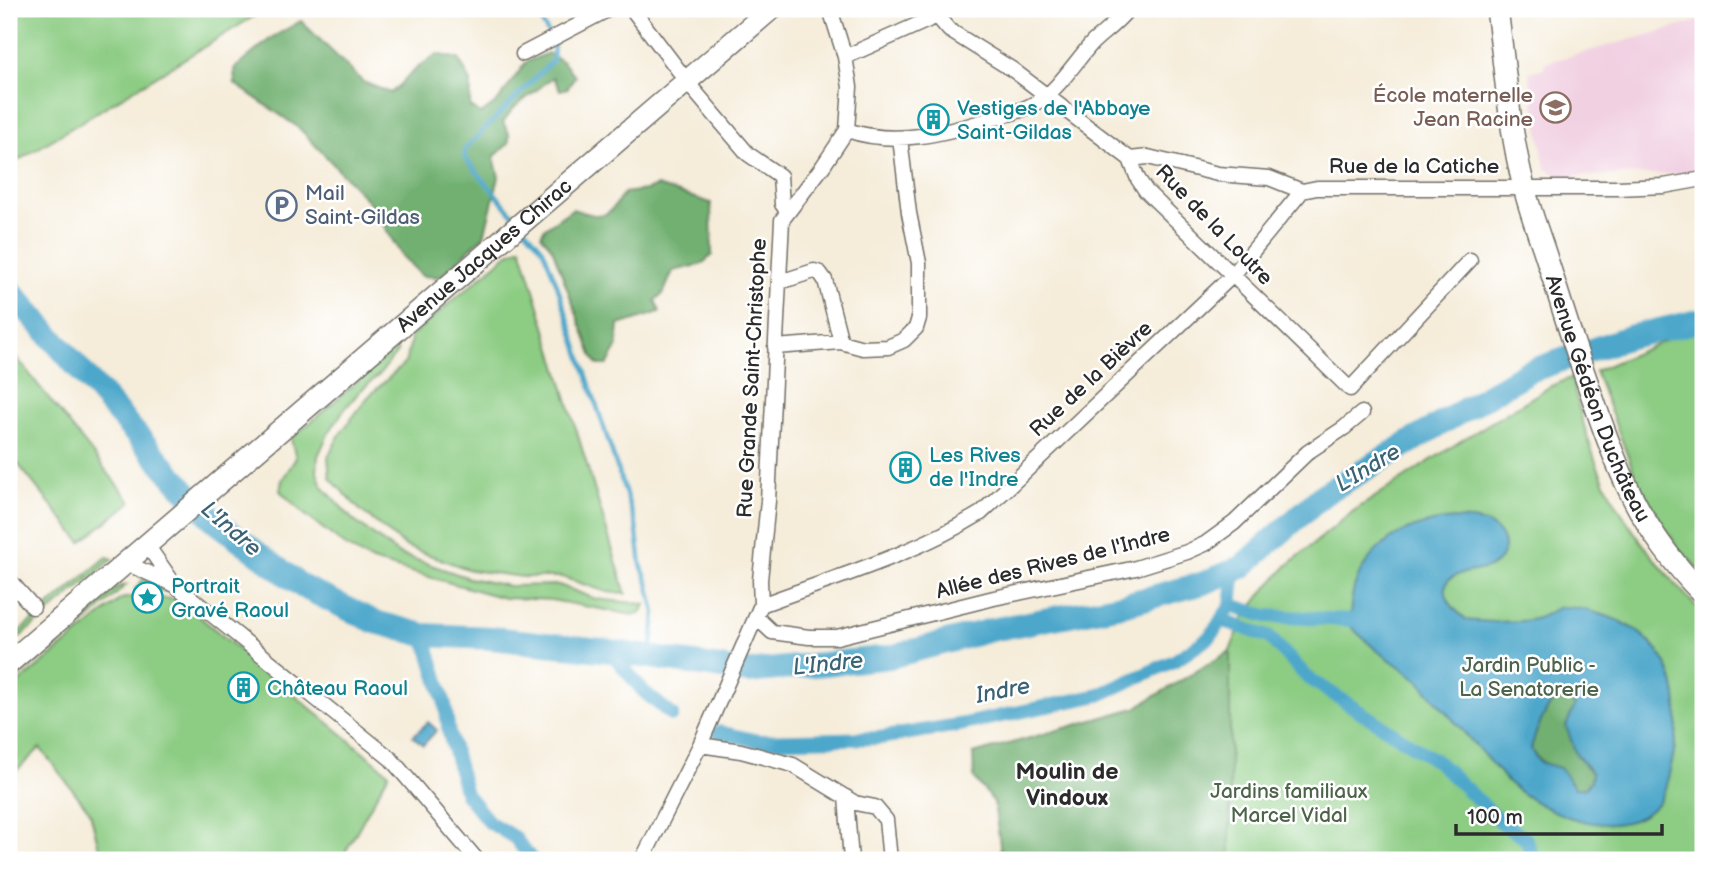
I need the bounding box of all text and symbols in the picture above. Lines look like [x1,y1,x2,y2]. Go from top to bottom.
place label: École maternelle Jean Racine [1373,83,1533,132]
school or university icon: École maternelle Jean Racine [1539,90,1573,124]
place label: Vestiges de l'Abbaye Saint-Gildas [957,96,1151,145]
building icon: Vestiges de l'Abbaye Saint-Gildas [917,103,951,137]
street label: Rue de la Catiche [1329,154,1499,179]
street label: Rue de la Loutre [1150,160,1278,290]
street label: Avenue Jacques Chirac [391,173,577,337]
place label: Mail Saint-Gildas [305,181,420,230]
parking icon: Mail Saint-Gildas [265,188,299,222]
street label: Rue Grande Saint-Christophe [732,238,772,518]
street label: Avenue Gédéon Duchâteau [1540,272,1656,526]
street label: Rue de la Bièvre [1025,316,1157,442]
water label: L'Indre [1330,438,1406,498]
place label: Les Rives de l'Indre [929,443,1021,492]
building icon: Les Rives de l'Indre [889,450,923,484]
water label: L'Indre [195,495,267,563]
street label: Allée des Rives de l'Indre [933,522,1173,604]
place label: Portrait Gravé Raoul [171,574,289,623]
place icon: Portrait Gravé Raoul [131,581,165,615]
water label: L'Indre [791,646,865,682]
park label: Jardin Public - La Senatorerie [1459,653,1599,702]
building icon: Château Raoul [227,671,261,705]
water label: Indre [973,672,1032,710]
place label: Château Raoul [267,676,408,701]
district label: Moulin de Vindoux [1016,758,1118,812]
park label: Jardins familiaux Marcel Vidal [1210,779,1368,828]
scale bar [1456,792,1663,836]
text: 100 m [1467,805,1523,830]

